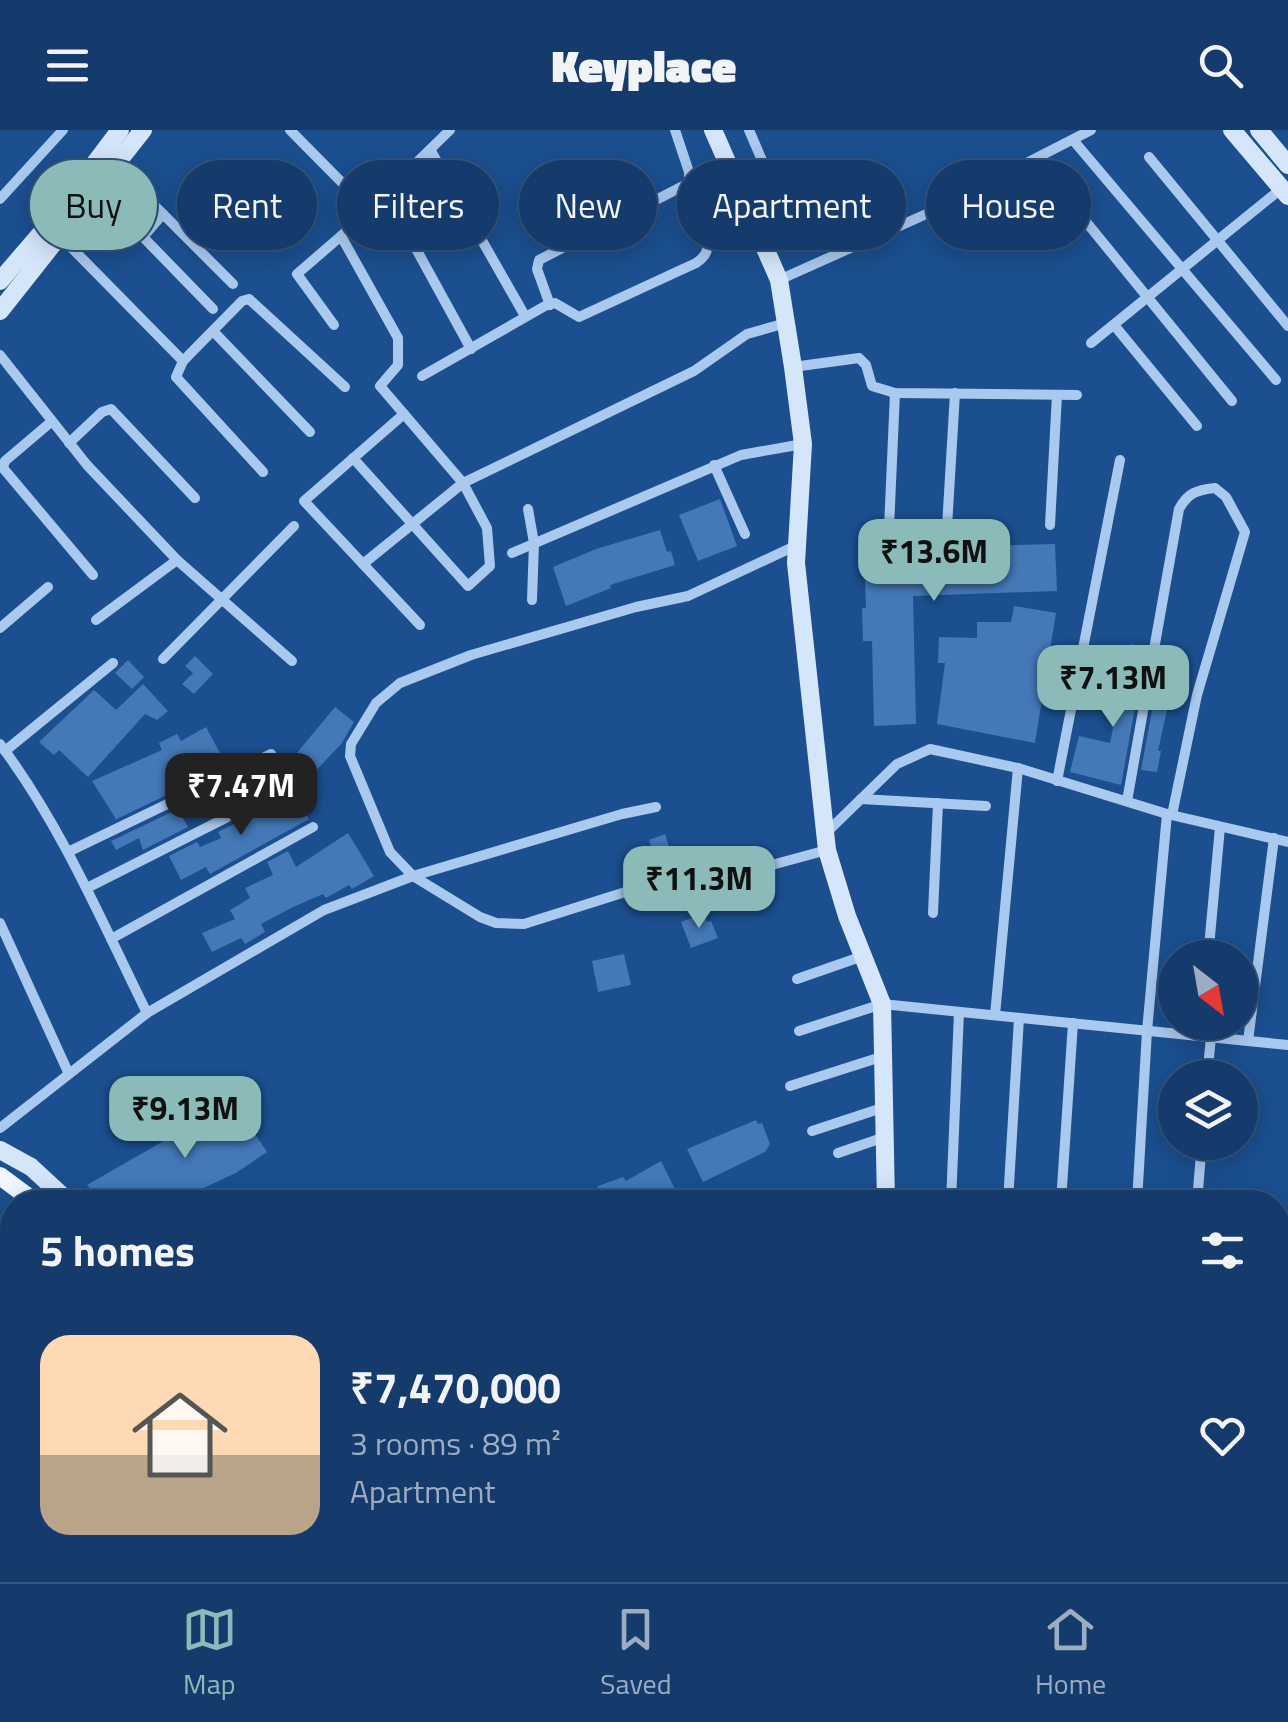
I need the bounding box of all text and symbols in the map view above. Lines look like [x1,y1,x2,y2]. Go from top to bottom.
text: Keyplace [552,31,736,99]
icon: menu [40,38,95,93]
icon: search [1193,38,1248,93]
chip: Buy [30,160,157,250]
chip: Rent [177,160,317,250]
chip: Filters [337,160,499,250]
chip: New [519,160,657,250]
chip: Apartment [677,160,906,250]
chip: House [926,160,1091,250]
pin: ₹13.6M [853,519,1015,604]
text: ₹13.6M [880,527,988,575]
pin: ₹7.13M [1032,645,1194,730]
text: ₹7.13M [1059,653,1167,701]
pin: ₹7.47M [160,753,322,838]
text: ₹7.47M [187,761,295,809]
pin: ₹11.3M [618,846,780,931]
text: ₹11.3M [645,854,753,902]
north arrow [1158,940,1258,1040]
map controls [1158,940,1258,1160]
button: layers [1158,1060,1258,1160]
pin: ₹9.13M [104,1076,266,1161]
text: ₹9.13M [131,1084,239,1132]
text: 5 homes [40,1218,195,1282]
icon: filters [1195,1223,1250,1278]
text: ₹7,470,000 [350,1355,561,1419]
icon: home [120,1375,240,1495]
icon: heart [1195,1408,1250,1463]
text: 3 rooms · 89 m² [350,1419,561,1467]
text: Apartment [350,1467,496,1515]
tab: Map [182,1602,237,1705]
tab: Saved [600,1602,672,1705]
tab: Home [1035,1602,1106,1705]

